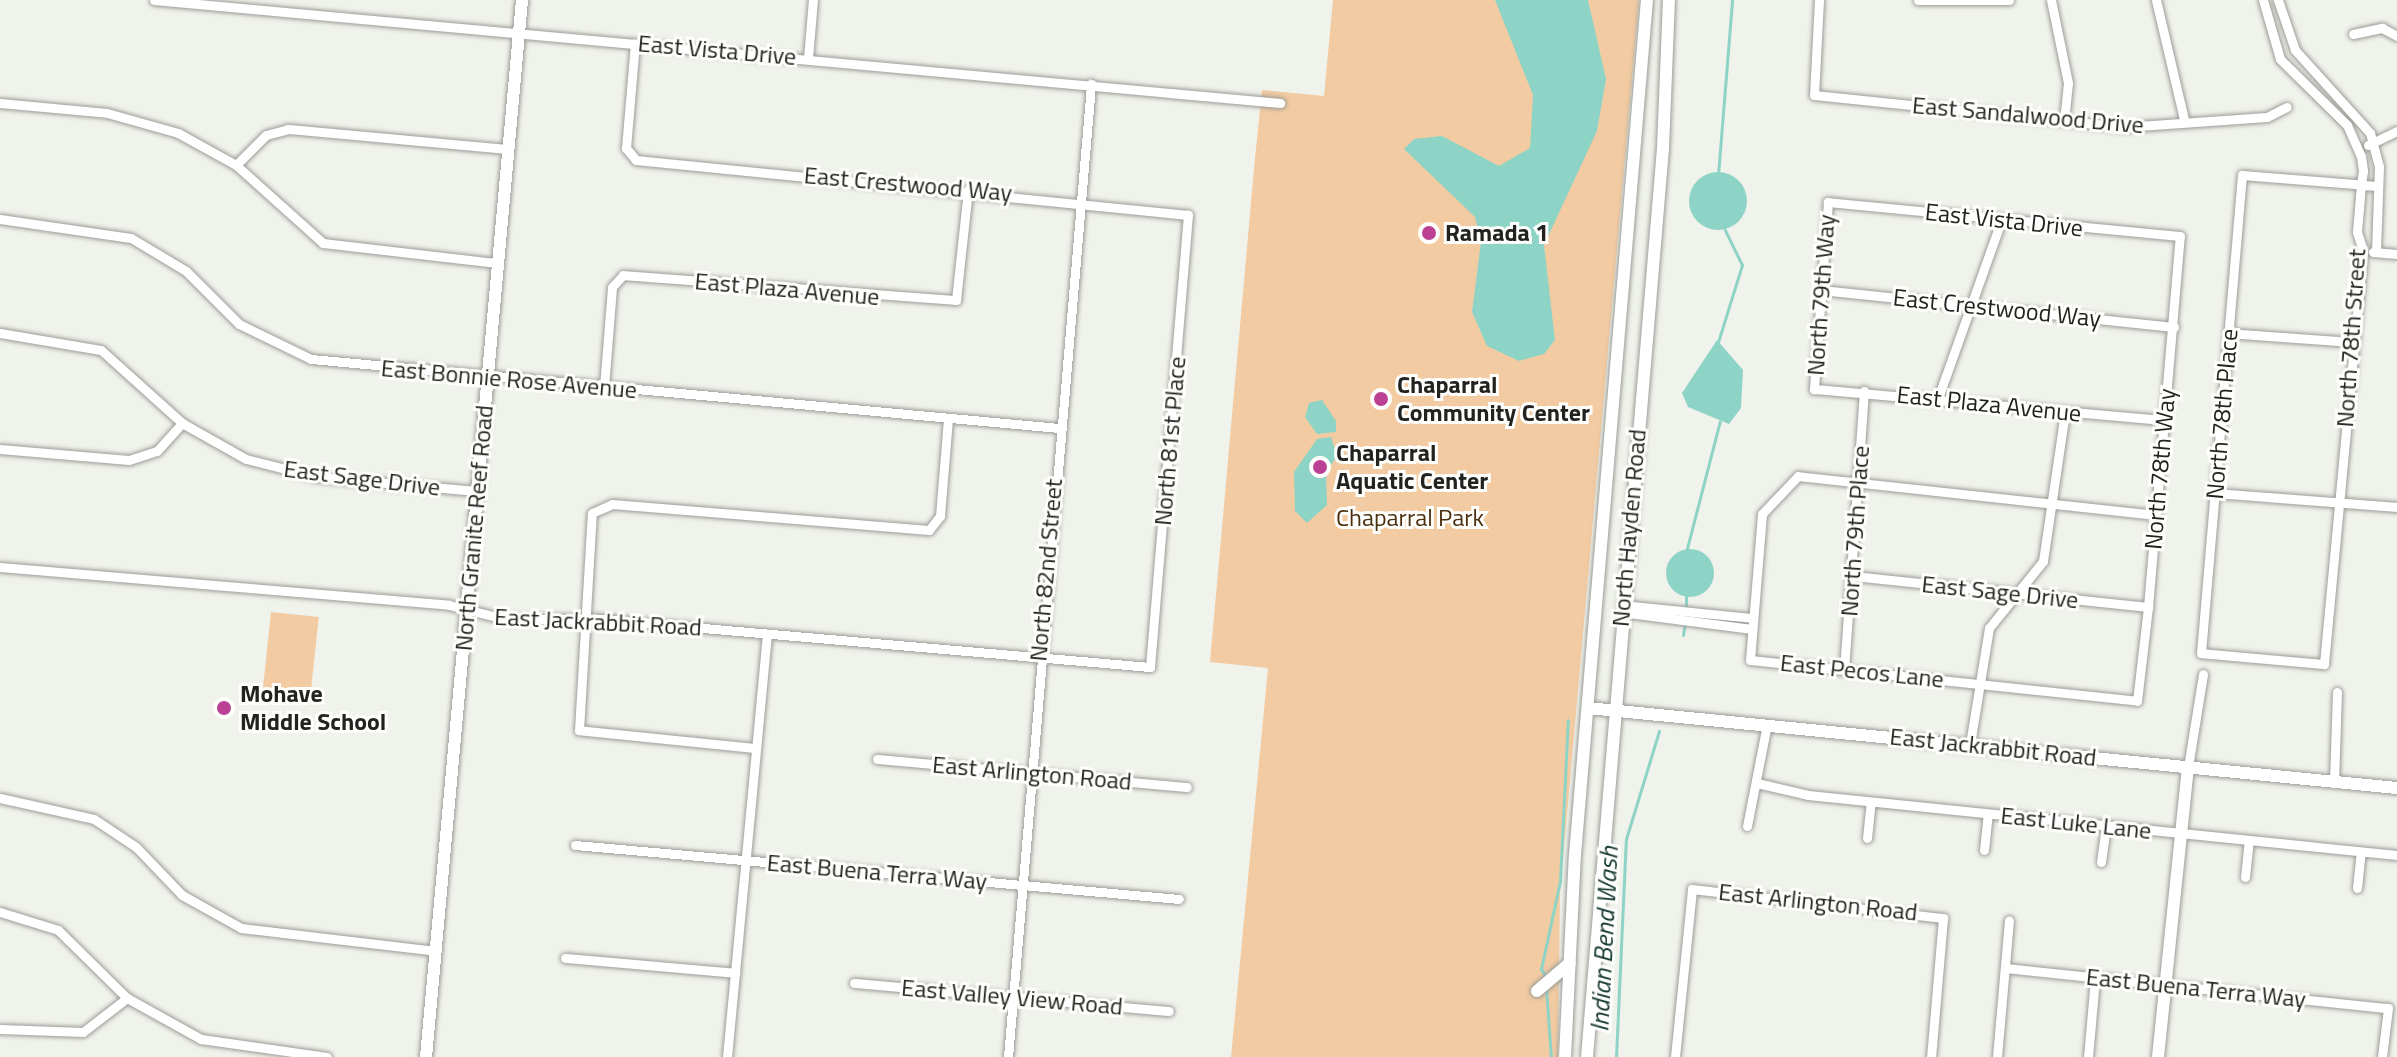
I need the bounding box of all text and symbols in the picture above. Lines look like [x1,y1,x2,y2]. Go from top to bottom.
street label: East Vista Drive [637,29,797,71]
street label: East Sandalwood Drive [1911,91,2145,139]
street label: East Crestwood Way [803,161,1013,207]
street label: East Vista Drive [1924,197,2084,243]
street label: North 79th Way [1801,213,1841,377]
place label: Ramada 1 [1445,219,1549,247]
marker: Ramada 1 [1420,224,1438,242]
street label: North 78th Street [2330,248,2372,428]
street label: East Plaza Avenue [693,267,881,311]
street label: East Crestwood Way [1892,283,2102,333]
street label: North 78th Place [2200,327,2244,501]
street label: East Bonnie Rose Avenue [380,353,638,405]
street label: North 81st Place [1148,355,1192,527]
place label: Chaparral Community Center [1397,371,1590,427]
street label: East Plaza Avenue [1895,380,2083,428]
street label: North 78th Way [2139,387,2181,551]
marker: Chaparral Community Center [1372,390,1390,408]
street label: North Granite Reef Road [449,404,499,652]
street label: North Hayden Road [1606,428,1652,628]
place label: Chaparral Aquatic Center [1336,439,1488,495]
street label: North 79th Place [1835,445,1875,617]
street label: East Sage Drive [282,454,442,502]
marker: Chaparral Aquatic Center [1311,458,1329,476]
street label: North 82nd Street [1024,477,1068,663]
park label: Chaparral Park [1336,504,1484,532]
street label: East Sage Drive [1920,569,2080,615]
street label: East Jackrabbit Road [494,602,702,642]
street label: East Pecos Lane [1779,648,1945,694]
place label: Mohave Middle School [240,680,386,736]
marker: Mohave Middle School [215,699,233,717]
street label: East Jackrabbit Road [1888,722,2098,772]
street label: East Arlington Road [931,750,1133,796]
street label: East Luke Lane [1999,801,2153,845]
water label: Indian Bend Wash [1584,845,1624,1033]
street label: East Buena Terra Way [766,848,988,896]
street label: East Arlington Road [1717,877,1919,927]
street label: East Buena Terra Way [2085,962,2307,1014]
street label: East Valley View Road [900,973,1124,1021]

